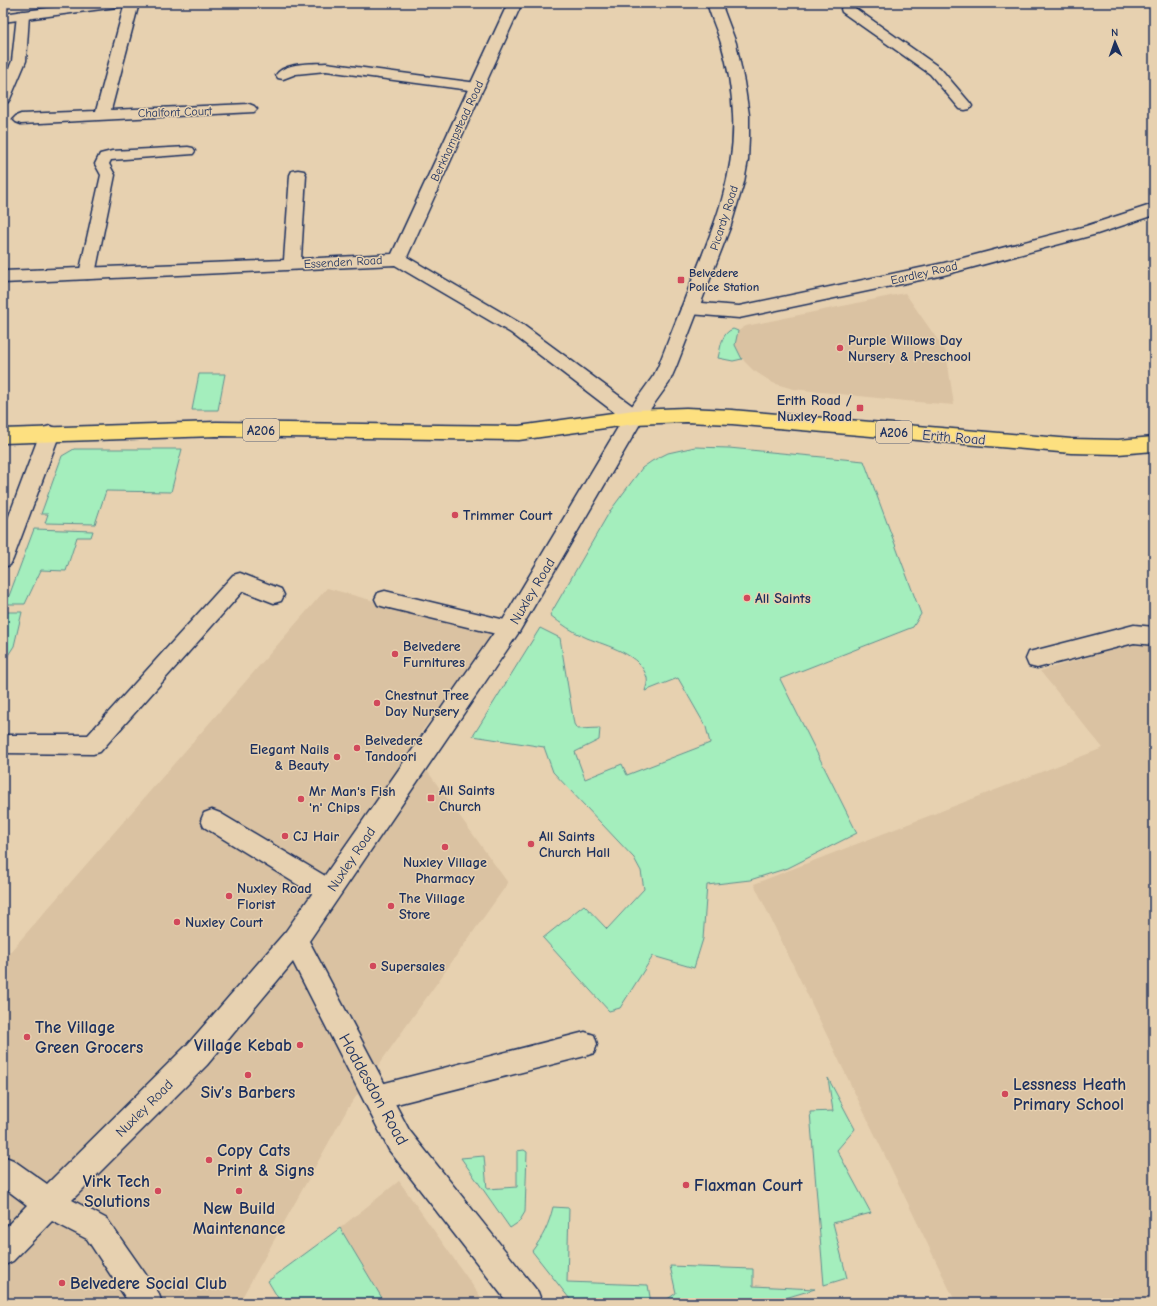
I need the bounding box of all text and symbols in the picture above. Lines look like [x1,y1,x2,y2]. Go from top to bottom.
north arrow [1095,22,1135,62]
text: N [1111,26,1118,39]
street label: Berkhampstead Road [428,78,486,184]
street label: Chalfont Court [138,104,213,120]
street label: Picardy Road [707,184,741,252]
street label: Essenden Road [303,253,383,271]
street label: Eardley Road [889,259,959,287]
place label: Belvedere Police Station [689,266,759,294]
marker: Belvedere Police Station [676,275,686,285]
place label: Purple Willows Day Nursery & Preschool [848,332,971,365]
marker: Purple Willows Day Nursery & Preschool [835,343,845,353]
place label: Erith Road / Nuxley Road [777,392,852,425]
marker: Erith Road / Nuxley Road [855,403,865,413]
road number: A206 [243,419,279,441]
road number: A206 [876,421,912,443]
street label: Erith Road [922,426,986,449]
place label: Trimmer Court [463,507,553,524]
marker: Trimmer Court [450,510,460,520]
street label: Nuxley Road [506,555,559,627]
place label: All Saints [755,590,811,607]
marker: All Saints [742,593,752,603]
place label: Belvedere Furnitures [403,638,465,671]
marker: Belvedere Furnitures [390,649,400,659]
place label: Chestnut Tree Day Nursery [385,687,469,720]
marker: Chestnut Tree Day Nursery [372,698,382,708]
place label: Belvedere Tandoori [365,732,423,765]
place label: Elegant Nails & Beauty [250,741,330,774]
marker: Belvedere Tandoori [352,743,362,753]
marker: Elegant Nails & Beauty [332,752,342,762]
place label: All Saints Church [439,782,495,815]
place label: Mr Man's Fish 'n' Chips [309,783,396,816]
marker: All Saints Church [426,793,436,803]
marker: Mr Man's Fish 'n' Chips [296,794,306,804]
street label: Nuxley Road [324,824,379,895]
place label: CJ Hair [293,828,340,845]
place label: All Saints Church Hall [539,828,610,861]
marker: CJ Hair [280,831,290,841]
marker: All Saints Church Hall [526,839,536,849]
marker: Nuxley Village Pharmacy [440,842,450,852]
place label: Nuxley Village Pharmacy [403,854,487,887]
place label: Nuxley Road Florist [237,880,312,913]
place label: The Village Store [399,890,465,923]
marker: Nuxley Road Florist [224,891,234,901]
marker: The Village Store [386,901,396,911]
place label: Nuxley Court [185,914,263,931]
marker: Nuxley Court [172,917,182,927]
place label: Supersales [381,958,445,975]
marker: Supersales [368,961,378,971]
place label: The Village Green Grocers [35,1018,143,1057]
street label: Hoddesdon Road [335,1030,412,1148]
marker: The Village Green Grocers [22,1032,32,1042]
place label: Village Kebab [194,1036,292,1055]
marker: Village Kebab [295,1040,305,1050]
marker: Siv’s Barbers [243,1070,253,1080]
place label: Lessness Heath Primary School [1013,1075,1126,1114]
street label: Nuxley Road [112,1076,177,1141]
place label: Siv’s Barbers [201,1083,295,1102]
marker: Lessness Heath Primary School [1000,1089,1010,1099]
place label: Copy Cats Print & Signs [217,1141,314,1180]
marker: Copy Cats Print & Signs [204,1155,214,1165]
place label: Virk Tech Solutions [83,1172,150,1211]
place label: Flaxman Court [694,1176,803,1195]
marker: Flaxman Court [681,1180,691,1190]
marker: Virk Tech Solutions [153,1186,163,1196]
marker: New Build Maintenance [234,1186,244,1196]
place label: New Build Maintenance [193,1199,285,1238]
place label: Belvedere Social Club [70,1274,227,1293]
marker: Belvedere Social Club [57,1278,67,1288]

